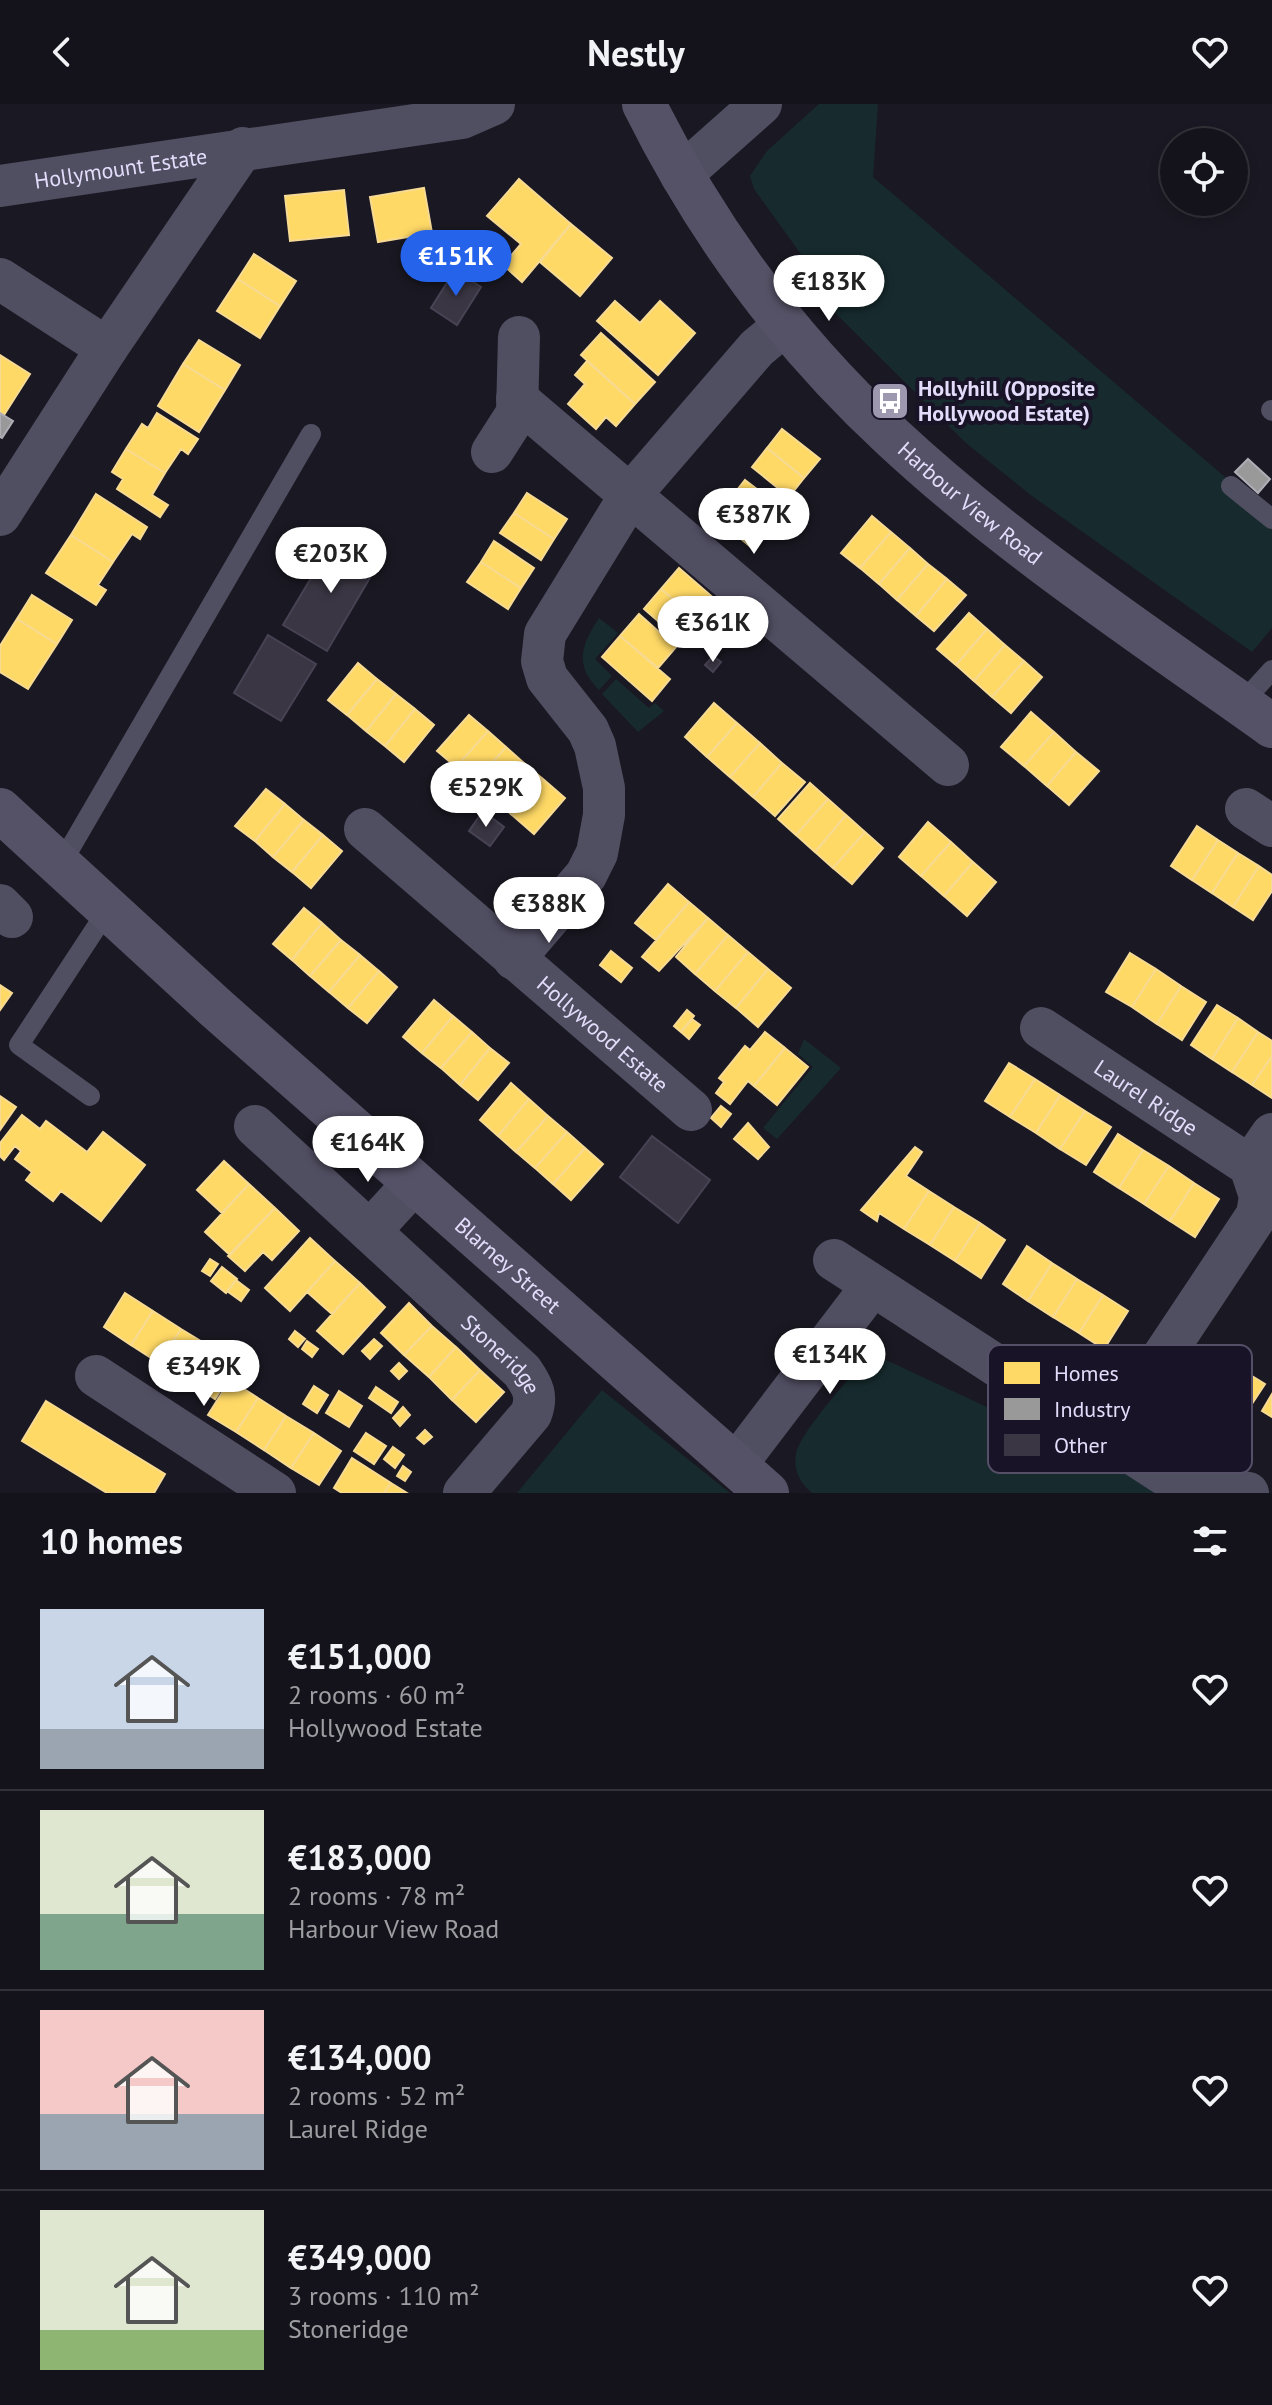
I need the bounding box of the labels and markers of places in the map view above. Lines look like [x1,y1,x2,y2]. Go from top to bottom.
pin: €151K [400,230,512,298]
pin: €183K [773,255,885,323]
place label: Hollyhill (Opposite Hollywood Estate) [918,374,1095,427]
bus stop icon: Hollyhill (Opposite Hollywood Estate) [869,380,911,422]
pin: €387K [698,488,810,556]
pin: €203K [275,527,387,595]
pin: €361K [657,596,769,664]
pin: €529K [430,761,542,829]
pin: €388K [493,877,605,945]
pin: €164K [312,1116,424,1184]
pin: €134K [774,1328,886,1396]
pin: €349K [148,1340,260,1408]

